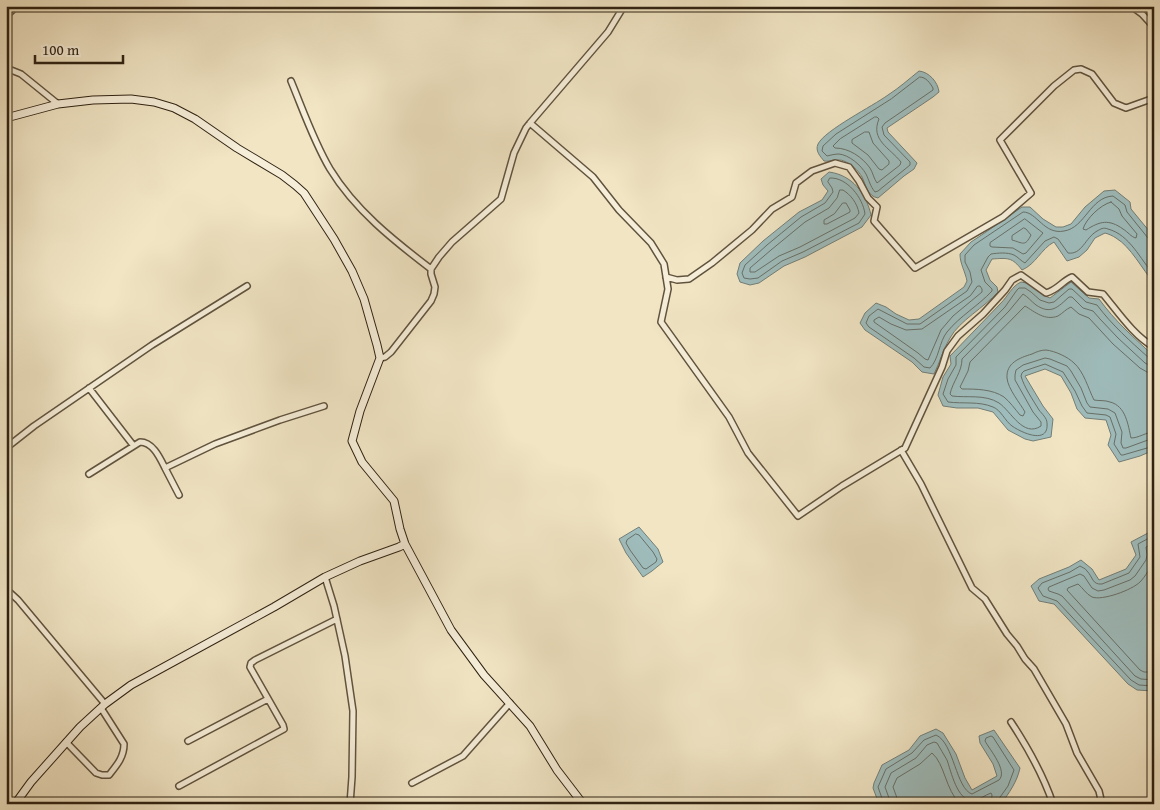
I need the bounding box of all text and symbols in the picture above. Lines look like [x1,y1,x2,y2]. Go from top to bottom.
scale bar [35,32,122,64]
text: 100 m [42,39,80,60]

